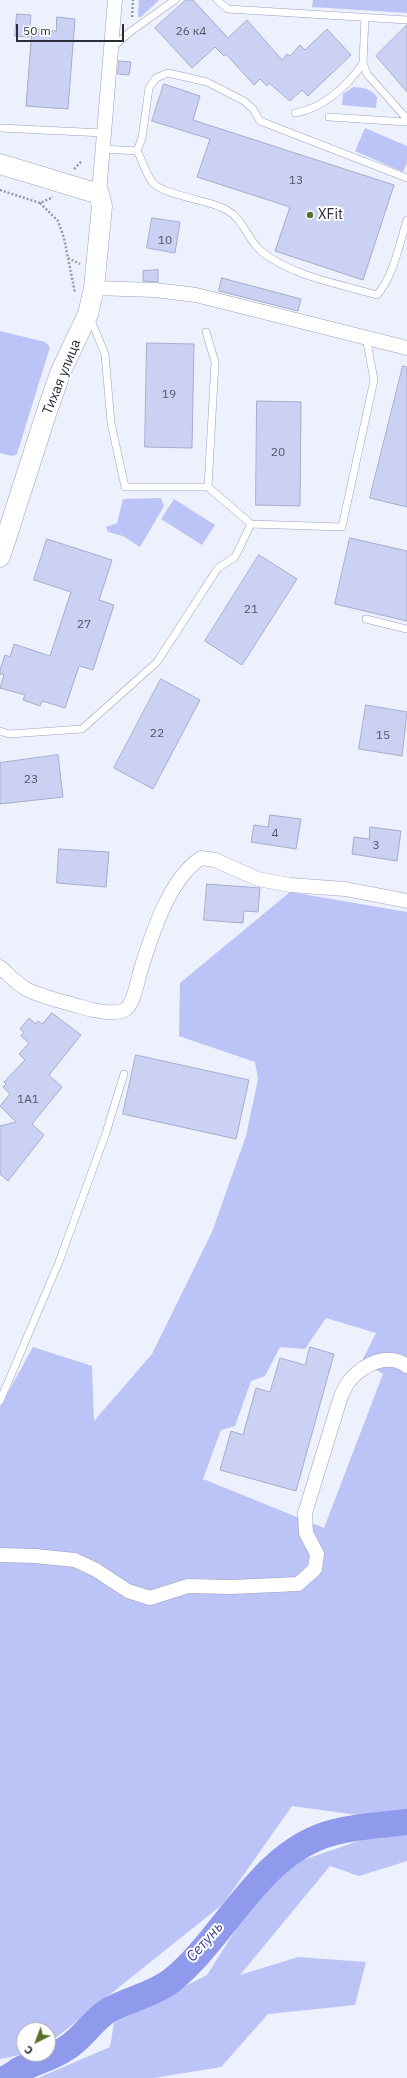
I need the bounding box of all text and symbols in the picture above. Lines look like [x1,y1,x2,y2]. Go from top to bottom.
scale bar [18,16,126,42]
text: 50 m [23,23,51,38]
house number: 26 к4 [175,25,207,39]
house number: 13 [289,174,303,188]
place label: XFit [318,207,343,223]
marker: XFit [305,210,315,220]
house number: 10 [158,234,172,248]
street label: Тихая улица [39,337,85,417]
house number: 19 [162,388,176,402]
house number: 20 [271,446,285,460]
house number: 21 [244,603,258,617]
house number: 27 [77,618,91,632]
house number: 22 [150,727,164,741]
house number: 15 [376,729,390,743]
house number: 23 [24,773,38,787]
house number: 4 [271,827,279,841]
house number: 3 [372,839,380,853]
house number: 1А1 [17,1093,39,1107]
water label: Сетунь [183,1918,227,1966]
north arrow [16,2022,56,2062]
text: С [21,2043,36,2058]

